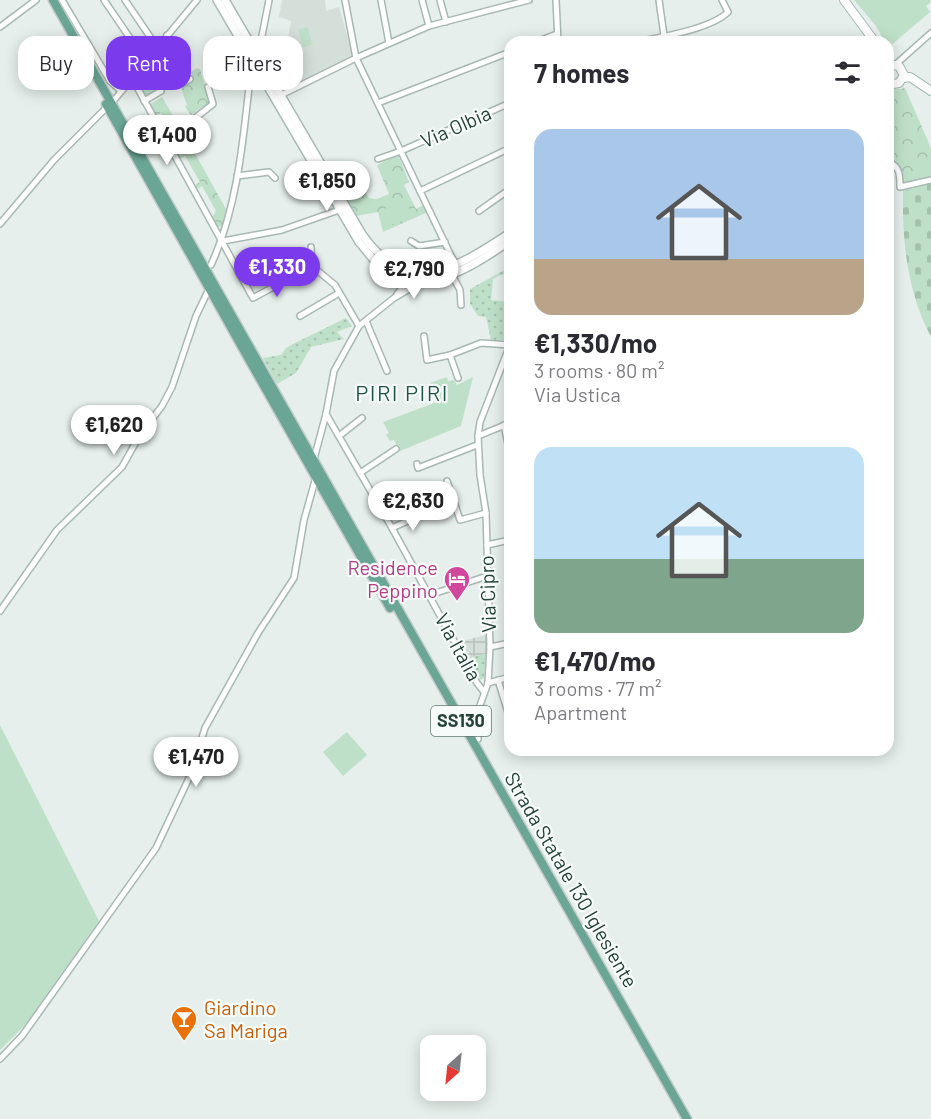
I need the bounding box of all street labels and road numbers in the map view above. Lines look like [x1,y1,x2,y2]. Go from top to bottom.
street label: Via Olbia [417,100,494,152]
street label: Via Cipro [474,555,500,633]
street label: Via Italia [431,608,487,685]
road number: SS130 [431,706,491,736]
street label: Strada Statale 130 Iglesiente [500,768,643,991]

